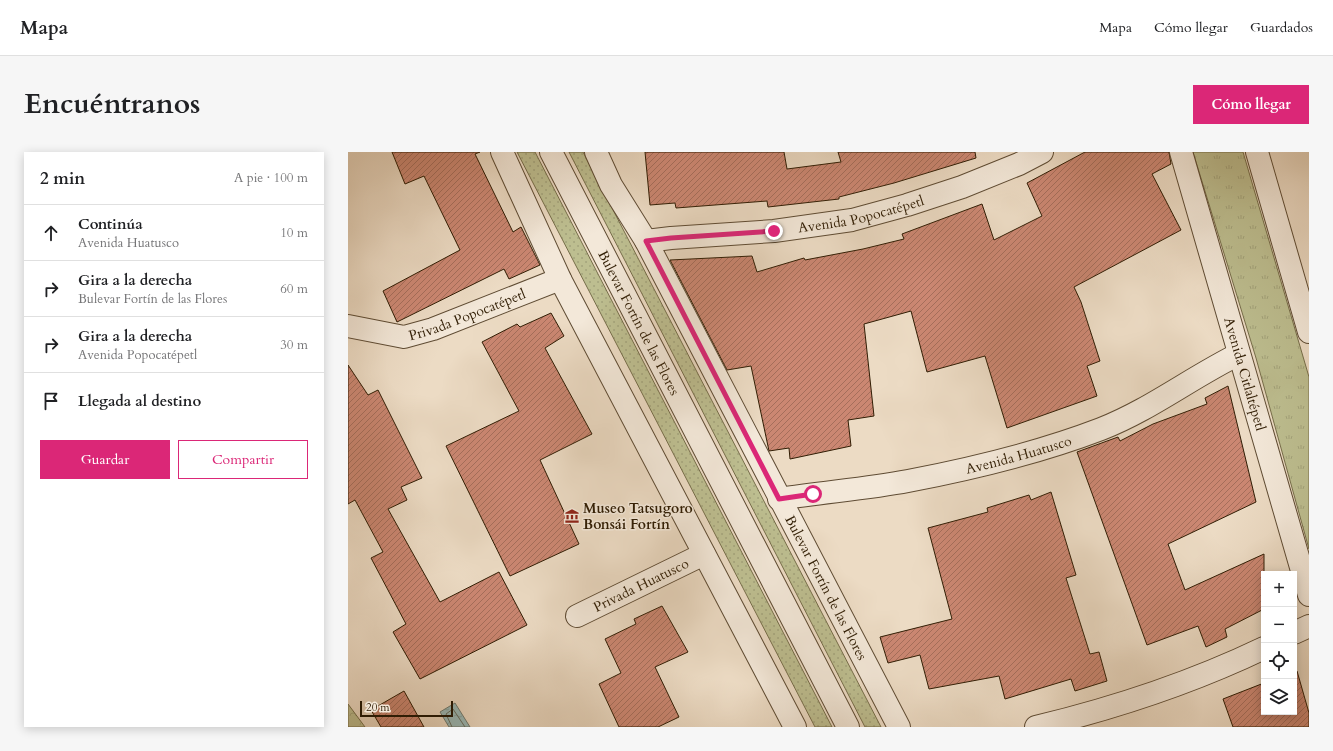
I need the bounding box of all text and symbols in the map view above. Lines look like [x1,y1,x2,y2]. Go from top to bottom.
text: Mapa [20,15,68,41]
text: Mapa [1099,18,1132,37]
text: Cómo llegar [1154,18,1228,37]
text: Guardados [1250,18,1313,37]
text: Encuéntranos [24,85,200,123]
button: Cómo llegar [1193,85,1309,124]
text: 2 min [40,167,85,190]
text: A pie · 100 m [234,169,308,187]
street label: Avenida Popocatépetl [797,191,927,237]
text: Continúa [78,214,143,234]
icon: ahead [40,222,62,244]
route end [765,222,783,240]
text: 10 m [280,224,308,242]
text: Avenida Huatusco [78,234,179,252]
street label: Bulevar Fortín de las Flores [594,247,685,399]
text: Gira a la derecha [78,270,192,290]
icon: right [40,278,62,300]
text: 60 m [280,280,308,298]
street label: Privada Popocatépetl [406,284,529,345]
text: Bulevar Fortín de las Flores [78,290,227,308]
street label: Avenida Citlaltépetl [1220,315,1271,433]
text: Gira a la derecha [78,326,192,346]
icon: right [40,334,62,356]
text: 30 m [280,336,308,354]
text: Avenida Popocatépetl [78,346,197,364]
icon: arrive [40,390,62,412]
text: Llegada al destino [78,391,201,411]
street label: Avenida Huatusco [964,431,1074,478]
button: Guardar [40,440,170,479]
button: Compartir [178,440,308,479]
route start [804,485,822,503]
place label: Museo Tatsugoro Bonsái Fortín [583,499,693,534]
museum icon: Museo Tatsugoro Bonsái Fortín [564,508,580,524]
street label: Bulevar Fortín de las Flores [781,512,872,664]
street label: Privada Huatusco [590,553,692,616]
map controls [1261,571,1297,715]
button: + [1261,571,1297,607]
button: − [1261,607,1297,643]
button: locate [1261,643,1297,679]
button: layers [1261,679,1297,715]
scale bar [360,699,453,718]
text: 20 m [366,700,390,715]

